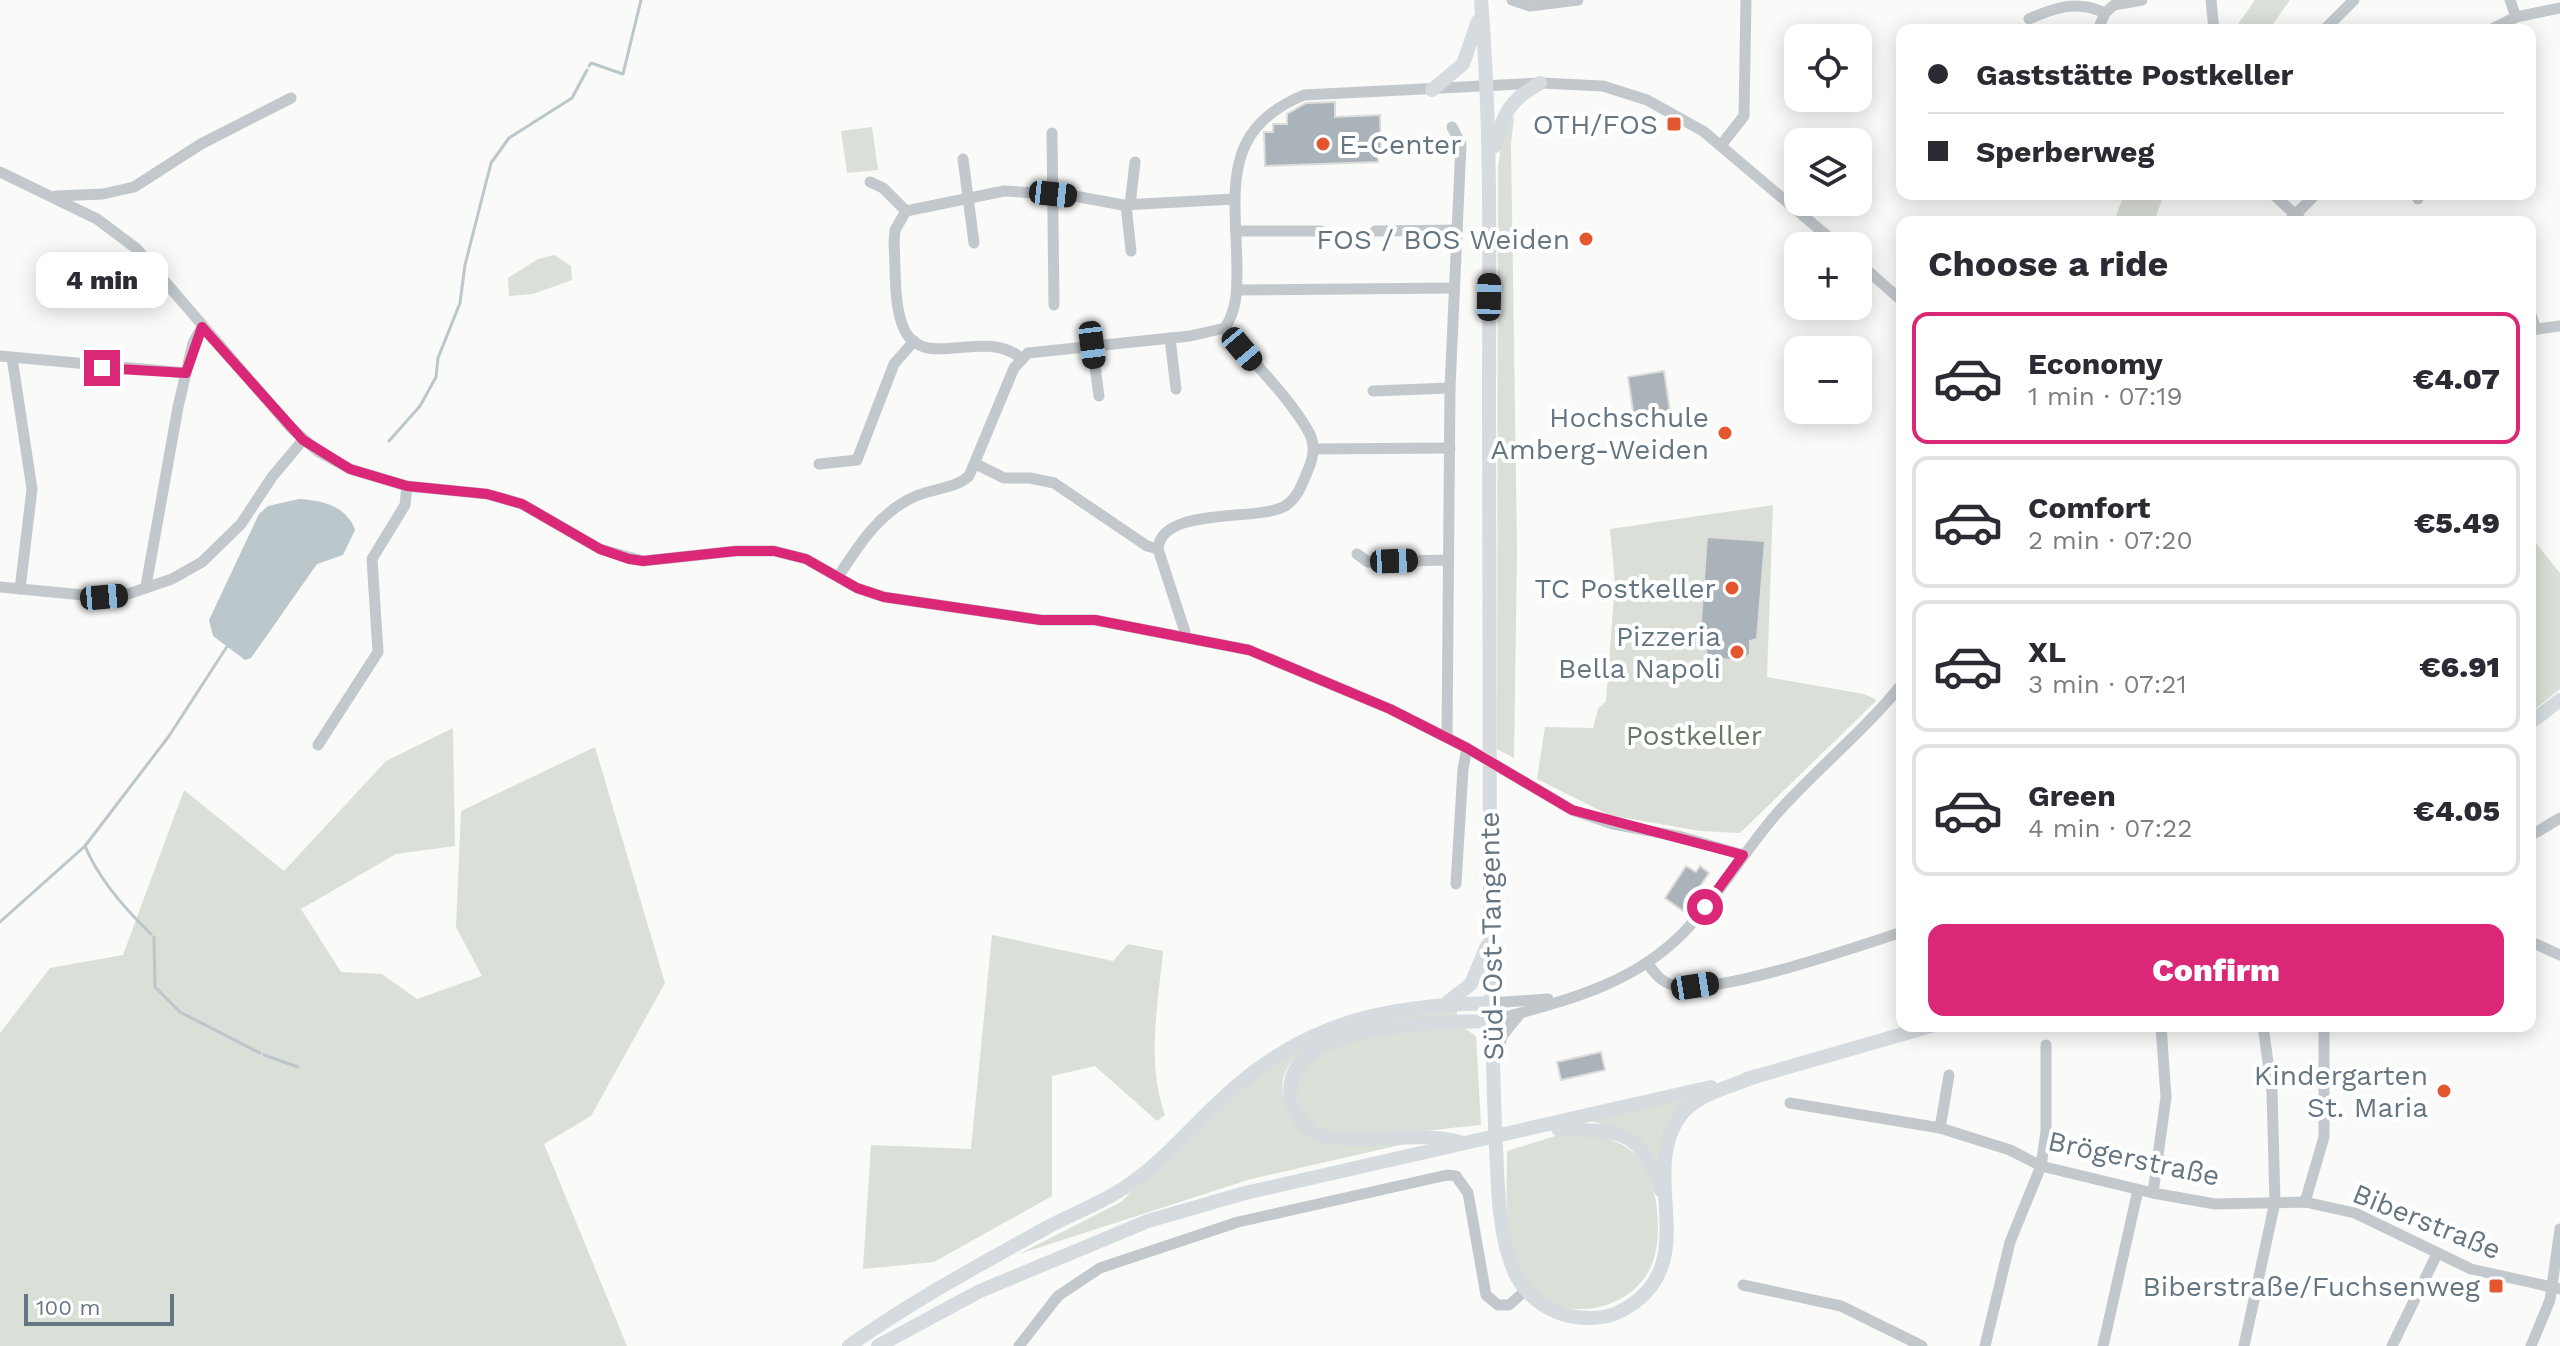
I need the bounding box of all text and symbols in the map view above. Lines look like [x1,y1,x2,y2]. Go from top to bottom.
map controls [1784,24,1872,424]
button: locate [1784,24,1872,112]
text: Gaststätte Postkeller [1976,57,2293,92]
place label: OTH/FOS [1533,108,1658,141]
marker: OTH/FOS [1665,115,1683,133]
place label: E-Center [1339,128,1462,161]
button: layers [1784,128,1872,216]
text: Sperberweg [1976,134,2154,169]
marker: E-Center [1314,135,1332,153]
car [1028,180,1078,208]
place label: FOS / BOS Weiden [1316,223,1570,256]
marker: FOS / BOS Weiden [1577,230,1595,248]
button: + [1784,232,1872,320]
text: Choose a ride [1928,243,2168,285]
callout: 4 min [36,252,168,308]
text: 4 min [66,265,138,295]
car [1477,273,1501,321]
car [1077,320,1107,370]
car [1217,323,1267,375]
button: − [1784,336,1872,424]
icon: car [1932,342,2004,414]
text: Economy [2028,346,2163,381]
route end [84,350,120,386]
text: €4.07 [2413,361,2500,396]
text: 1 min · 07:19 [2028,381,2183,411]
place label: Hochschule Amberg-Weiden [1491,401,1709,466]
marker: Hochschule Amberg-Weiden [1716,424,1734,442]
icon: car [1932,486,2004,558]
text: Comfort [2028,490,2150,525]
text: €5.49 [2414,505,2500,540]
text: 2 min · 07:20 [2028,525,2193,555]
car [1370,548,1418,574]
place label: TC Postkeller [1535,572,1716,605]
marker: TC Postkeller [1723,579,1741,597]
car [79,583,129,611]
place label: Pizzeria Bella Napoli [1558,620,1721,685]
icon: car [1932,630,2004,702]
text: XL [2028,634,2066,669]
marker: Pizzeria Bella Napoli [1728,643,1746,661]
text: €6.91 [2420,649,2500,684]
text: 3 min · 07:21 [2028,669,2187,699]
park label: Postkeller [1626,719,1762,752]
icon: car [1932,774,2004,846]
text: Green [2028,778,2116,813]
text: €4.05 [2414,793,2500,828]
street label: Süd-Ost-Tangente [1473,811,1510,1061]
text: 4 min · 07:22 [2028,813,2192,843]
route start [1687,889,1723,925]
button: Confirm [1928,924,2504,1016]
car [1669,970,1721,1002]
place label: Kindergarten St. Maria [2254,1059,2428,1124]
marker: Kindergarten St. Maria [2435,1082,2453,1100]
street label: Brögerstraße [2045,1124,2223,1193]
street label: Biberstraße [2348,1177,2506,1266]
place label: Biberstraße/Fuchsenweg [2142,1270,2480,1303]
marker: Biberstraße/Fuchsenweg [2487,1277,2505,1295]
scale bar [24,1290,174,1326]
text: 100 m [36,1295,100,1320]

